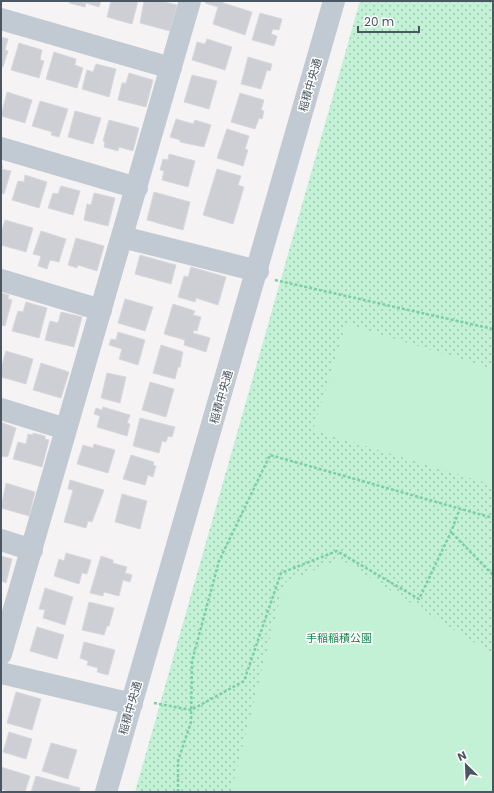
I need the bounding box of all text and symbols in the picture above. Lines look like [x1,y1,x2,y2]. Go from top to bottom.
scale bar [358,8,419,34]
text: 20 m [364,13,394,30]
street label: 稲積中央通 [295,56,325,114]
street label: 稲積中央通 [206,368,236,426]
park label: 手稲稲積公園 [306,630,372,646]
street label: 稲積中央通 [115,679,145,737]
north arrow [446,745,486,785]
text: N [455,747,469,765]

